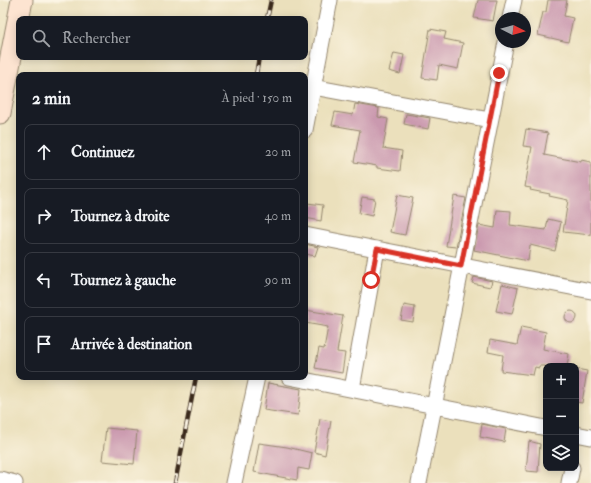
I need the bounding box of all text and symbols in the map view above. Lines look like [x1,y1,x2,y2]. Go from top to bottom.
north arrow [495,12,531,48]
search box [16,16,308,60]
icon: search [30,27,52,49]
text: Rechercher [62,29,130,48]
route end [490,64,508,82]
text: 2 min [32,88,71,109]
text: À pied · 150 m [222,90,292,106]
icon: ahead [33,141,55,163]
text: Continuez [71,143,135,162]
text: 20 m [265,144,291,160]
icon: right [33,205,55,227]
text: Tournez à droite [71,207,170,226]
text: 40 m [265,208,291,224]
icon: left [33,269,55,291]
text: Tournez à gauche [71,271,176,290]
route start [362,271,380,289]
text: 90 m [265,272,291,288]
icon: arrive [33,333,55,355]
text: Arrivée à destination [71,335,192,354]
map controls [543,363,579,471]
button: + [543,363,579,399]
button: − [543,399,579,435]
button: layers [543,435,579,471]

